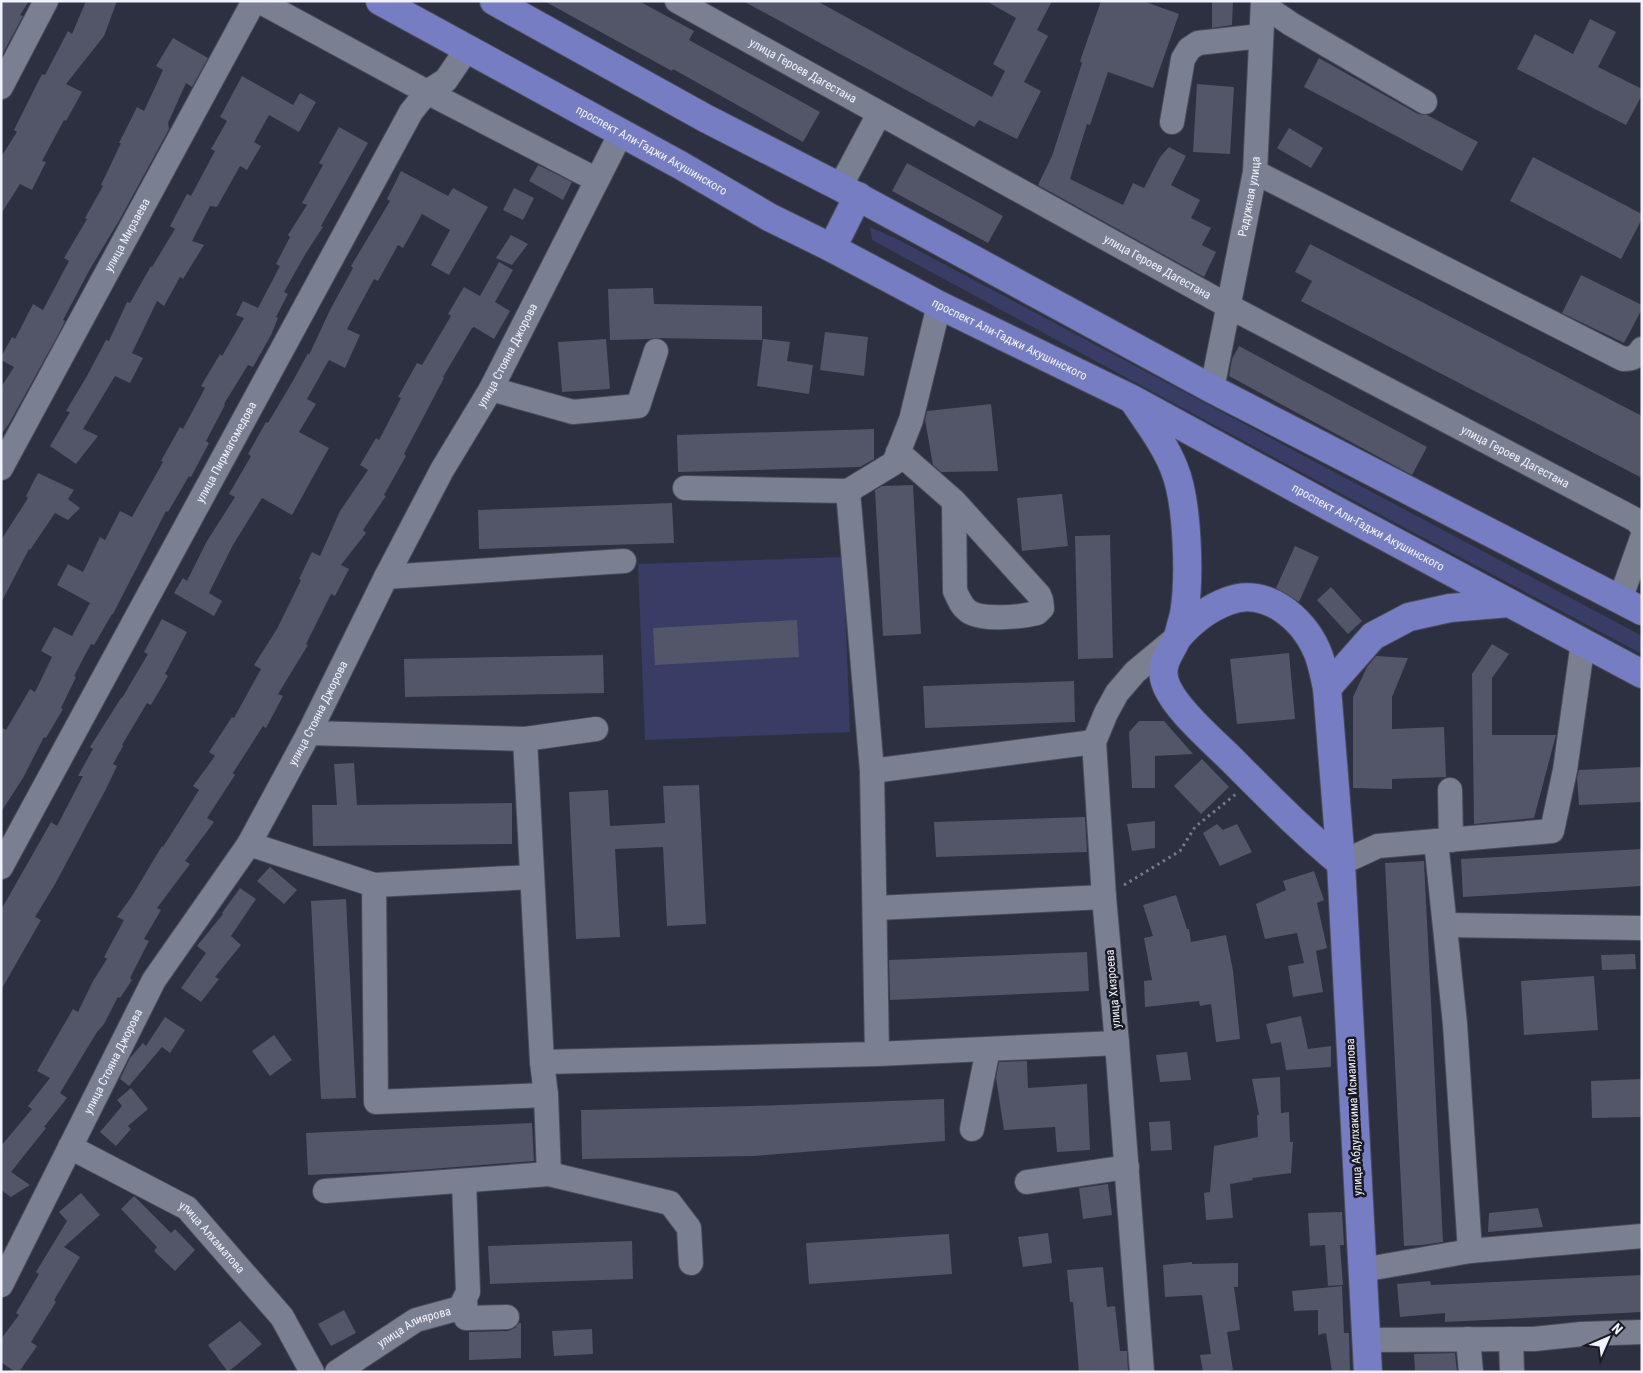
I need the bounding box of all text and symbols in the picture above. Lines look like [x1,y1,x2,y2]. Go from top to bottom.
street label: улица Героев Дагестана [747,35,859,106]
street label: проспект Али-Гаджи Акушинского [574,103,730,198]
street label: Радужная улица [1235,156,1263,238]
street label: улица Мирзаева [102,196,153,274]
street label: улица Героев Дагестана [1101,232,1214,302]
street label: проспект Али-Гаджи Акушинского [930,296,1090,383]
street label: улица Стояна Джорова [474,301,540,410]
street label: улица Пирмагомедова [193,399,259,505]
street label: улица Героев Дагестана [1459,422,1572,491]
street label: проспект Али-Гаджи Акушинского [1290,481,1447,574]
street label: улица Стояна Джорова [286,658,351,768]
street label: улица Хизроева [1103,949,1123,1029]
street label: улица Стояна Джорова [81,1007,145,1116]
street label: улица Абдулхакима Исмаилова [1343,1038,1365,1196]
street label: улица Алхаматова [177,1198,248,1276]
street label: улица Алиярова [375,1304,453,1351]
north arrow [1583,1313,1633,1363]
text: N [1609,1320,1626,1337]

